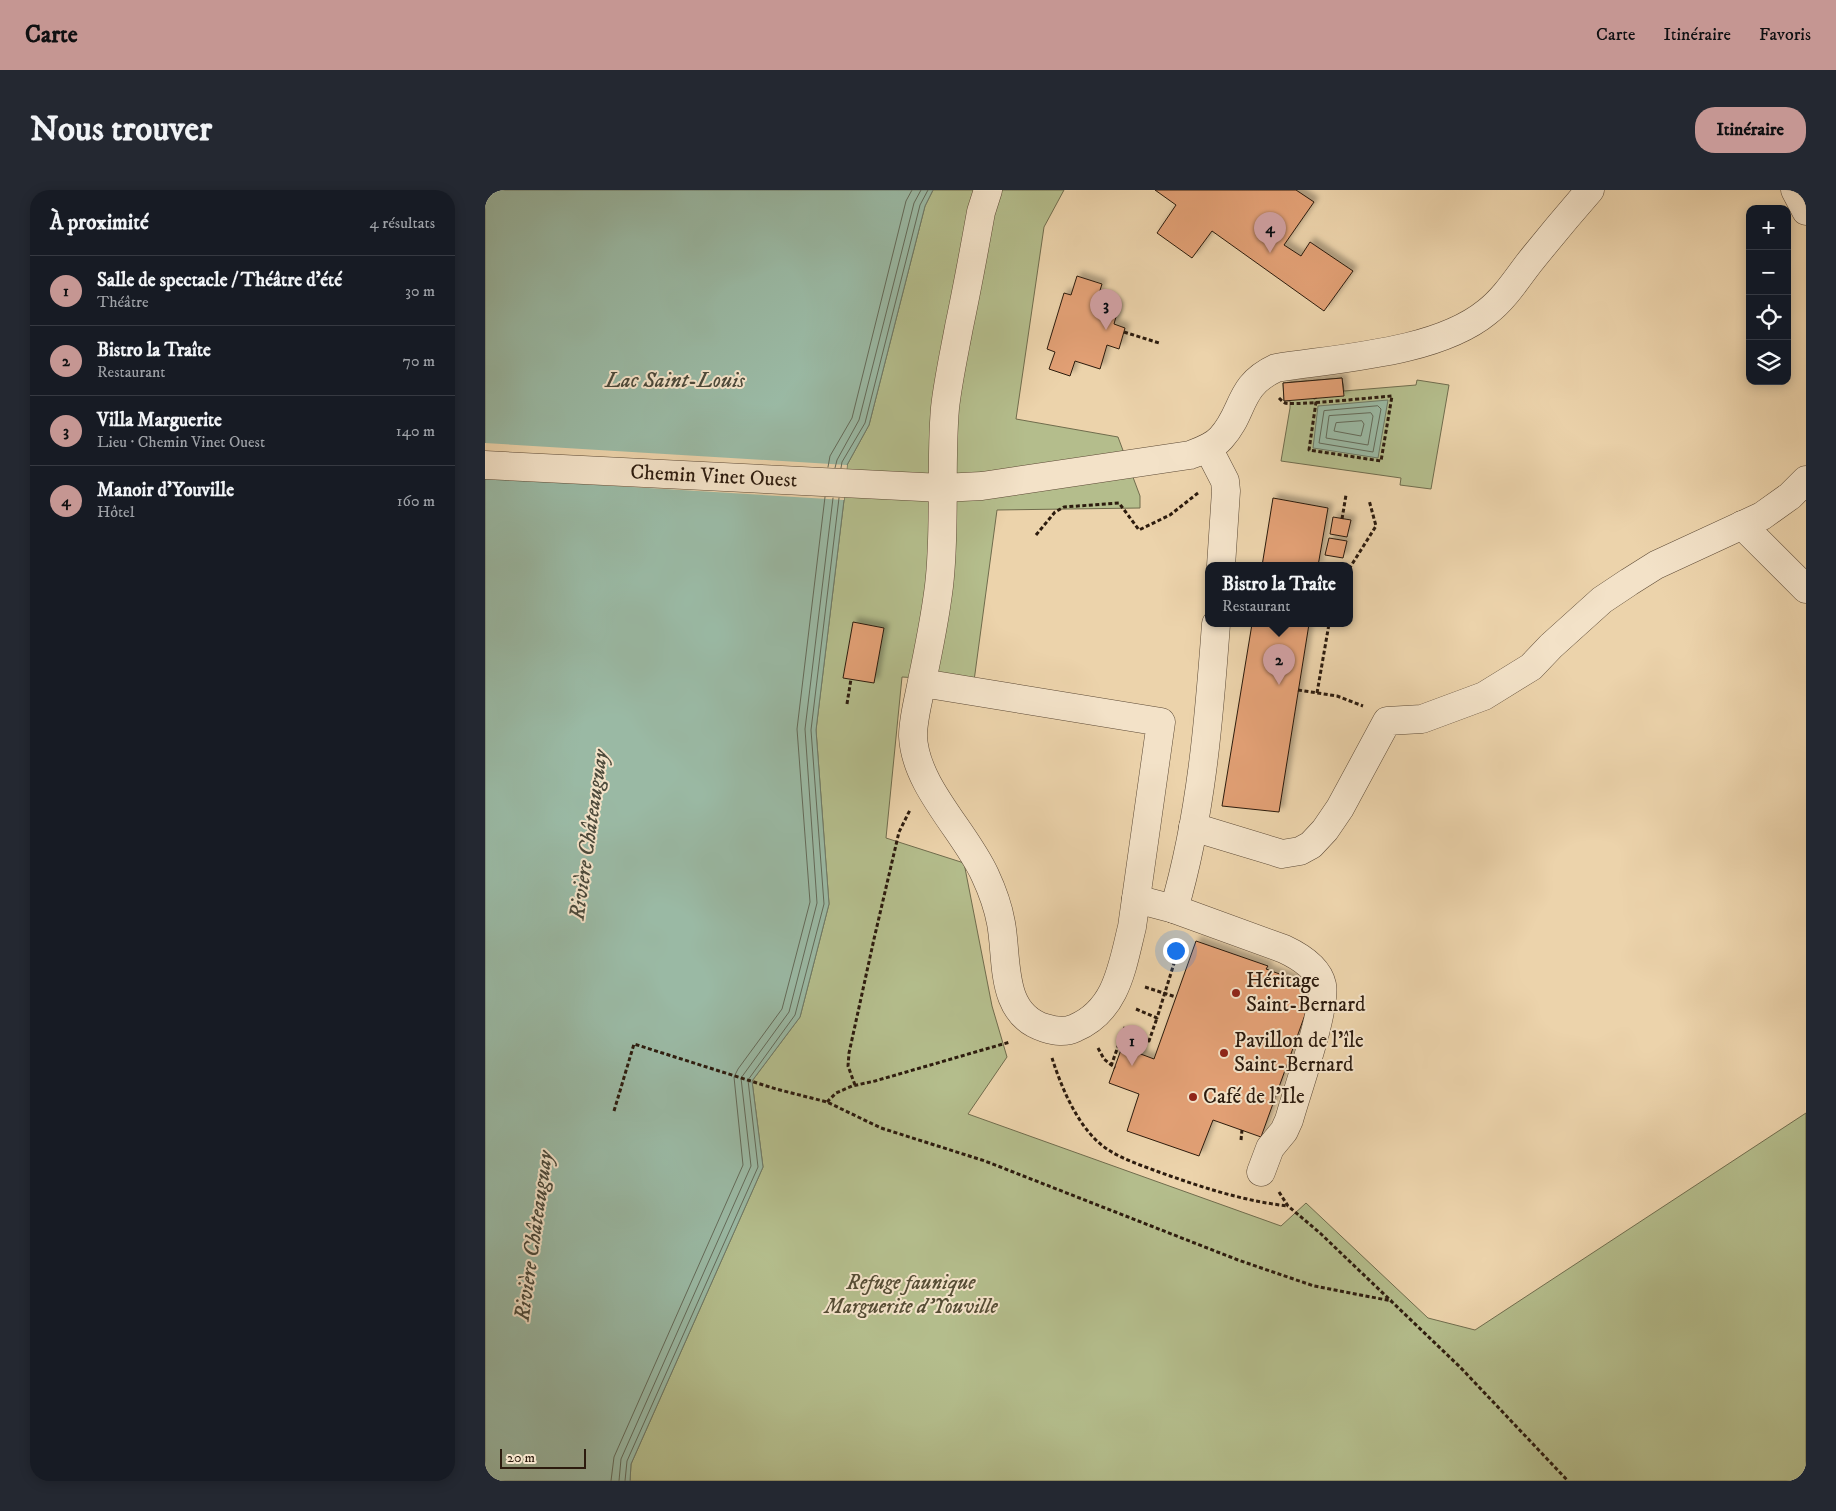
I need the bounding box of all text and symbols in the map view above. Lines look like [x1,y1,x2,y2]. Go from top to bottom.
text: Carte [25,20,78,50]
text: Carte [1596,24,1636,46]
text: Itinéraire [1664,24,1731,46]
text: Favoris [1759,24,1811,46]
button: Itinéraire [1695,107,1806,153]
text: Nous trouver [30,108,212,152]
map controls [1746,205,1791,385]
button: + [1746,205,1791,250]
text: À proximité [50,210,149,236]
pin: 4 [1254,212,1286,253]
text: 4 résultats [370,213,435,233]
button: − [1746,250,1791,295]
text: Salle de spectacle / Théâtre d'été [97,269,342,292]
text: 1 [63,281,69,301]
text: 30 m [405,281,435,301]
pin: 3 [1090,289,1122,330]
text: Théâtre [97,292,149,312]
button: locate [1746,295,1791,340]
text: Bistro la Traîte [97,339,211,362]
button: layers [1746,340,1791,385]
text: 2 [62,351,70,371]
text: 70 m [403,351,435,371]
text: Restaurant [97,362,165,382]
water label: Lac Saint-Louis [603,367,746,394]
text: Villa Marguerite [97,409,222,432]
text: 3 [63,421,69,441]
text: 140 m [396,421,435,441]
text: Lieu · Chemin Vinet Ouest [97,432,265,452]
street label: Chemin Vinet Ouest [630,459,798,494]
text: Manoir d'Youville [97,479,234,502]
text: 4 [61,491,71,511]
text: 160 m [397,491,435,511]
text: Hôtel [97,502,135,522]
popup [1205,562,1353,627]
text: Bistro la Traîte [1222,573,1336,596]
text: Restaurant [1222,596,1290,616]
pin: 2 [1263,644,1295,685]
water label: Rivière Châteauguay [564,747,614,923]
your location [1163,938,1189,964]
place label: Héritage Saint-Bernard [1246,968,1366,1018]
marker: Héritage Saint-Bernard [1230,987,1242,999]
pin: 1 [1116,1025,1148,1066]
place label: Pavillon de l’île Saint-Bernard [1234,1028,1364,1078]
marker: Pavillon de l’île Saint-Bernard [1218,1047,1230,1059]
place label: Café de l'Ile [1203,1084,1305,1110]
marker: Café de l'Ile [1187,1091,1199,1103]
water label: Rivière Châteauguay [509,1148,559,1324]
park label: Refuge faunique Marguerite d'Youville [822,1270,998,1320]
scale bar [500,1446,586,1469]
text: 20 m [507,1449,535,1467]

